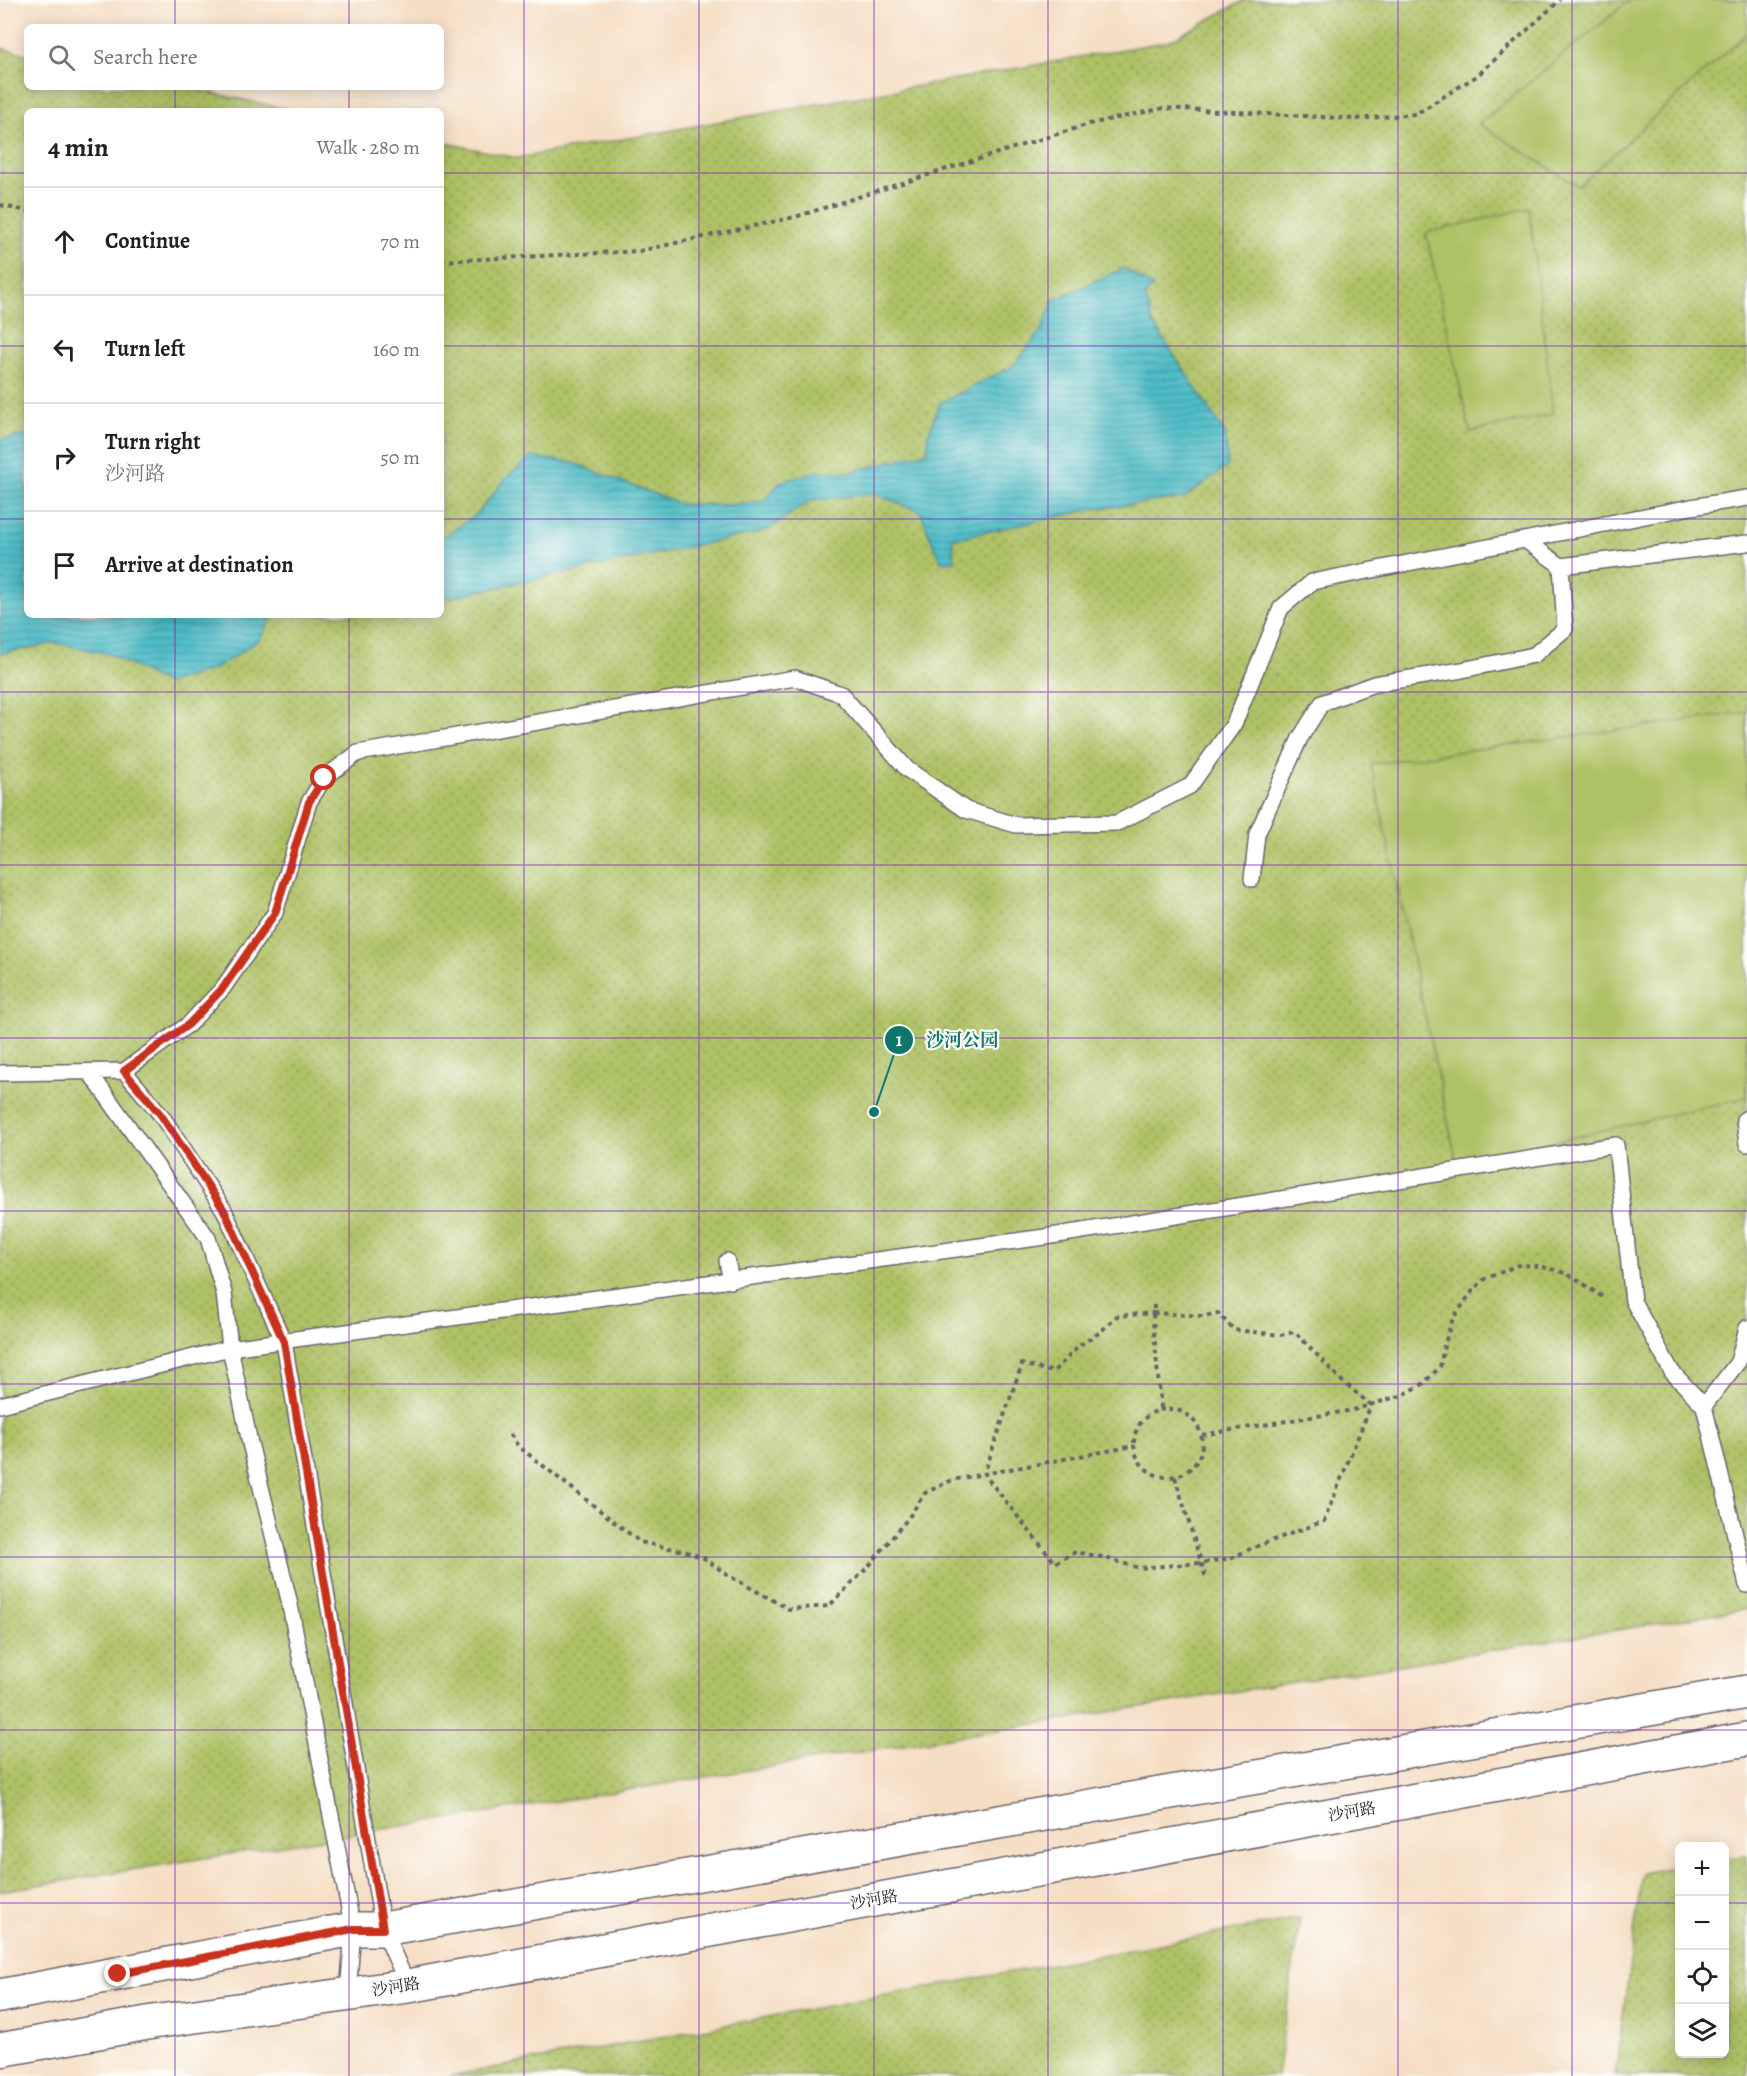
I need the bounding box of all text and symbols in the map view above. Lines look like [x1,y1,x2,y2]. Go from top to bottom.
search box [24,24,444,90]
icon: search [45,41,78,74]
text: Search here [93,42,198,72]
text: 4 min [48,130,109,165]
text: Walk · 280 m [316,134,420,161]
icon: ahead [48,225,81,258]
text: Continue [105,226,190,256]
text: 70 m [380,228,420,255]
icon: left [48,333,81,366]
text: Turn left [105,334,185,364]
text: 160 m [373,336,420,363]
text: Turn right [105,427,201,457]
icon: right [48,441,81,474]
text: 50 m [380,444,420,471]
text: 沙河路 [105,460,165,487]
icon: arrive [48,549,81,582]
text: Arrive at destination [105,550,294,580]
route start [310,764,336,790]
callout: 沙河公园 [884,1022,1010,1058]
text: 1 [896,1028,903,1052]
text: 沙河公园 [926,1028,998,1052]
street label: 沙河路 [1326,1797,1378,1827]
map controls [1675,1842,1729,2058]
button: + [1675,1842,1729,1896]
street label: 沙河路 [848,1885,900,1915]
button: − [1675,1896,1729,1950]
button: locate [1675,1950,1729,2004]
route end [104,1960,130,1986]
street label: 沙河路 [371,1972,421,2002]
button: layers [1675,2004,1729,2058]

